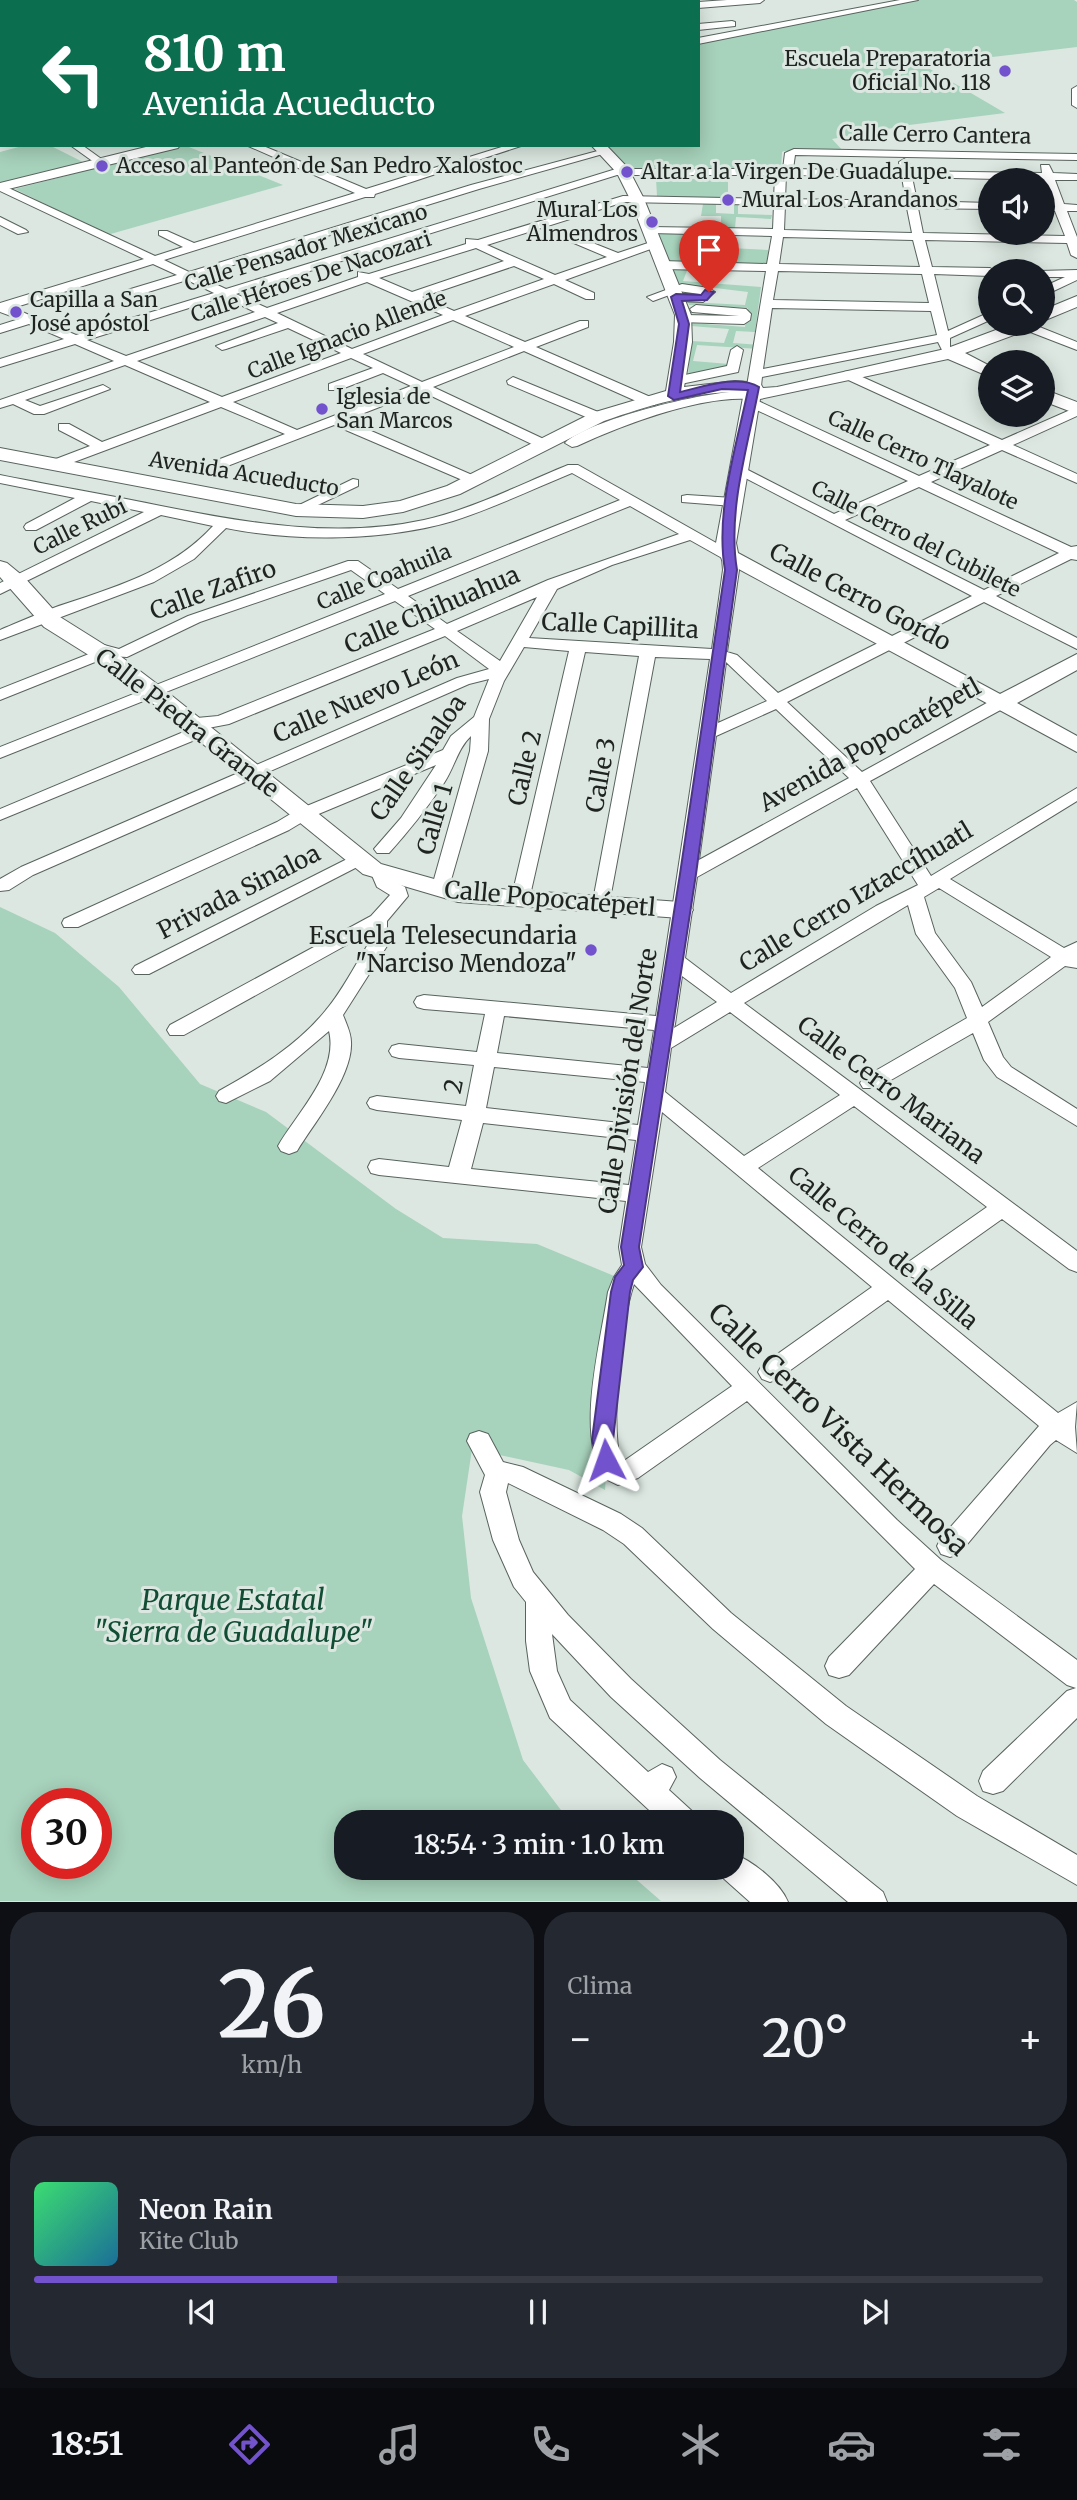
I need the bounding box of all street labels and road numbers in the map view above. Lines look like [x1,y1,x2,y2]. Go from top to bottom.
street label: Calle Cerro Cantera [839,119,1031,150]
street label: Calle Pensador Mexicano [181,198,431,297]
street label: Calle Héroes De Nacozari [187,225,435,328]
street label: Calle Ignacio Allende [243,284,450,385]
street label: Calle Cerro Tlayalote [824,404,1023,516]
street label: Avenida Acueducto [146,445,341,502]
street label: Calle Cerro del Cubilete [807,474,1025,603]
street label: Calle Rubí [29,492,132,561]
street label: Calle Cerro Gordo [764,536,956,657]
street label: Calle Coahuila [313,537,455,616]
street label: Calle Zafiro [145,552,280,627]
street label: Calle Chihuahua [339,559,524,660]
street label: Calle Capillita [541,606,700,645]
street label: Calle Piedra Grande [89,641,286,804]
street label: Calle Nuevo León [268,643,463,750]
street label: Avenida Popocatépetl [753,671,986,819]
street label: Calle Sinaloa [363,688,473,827]
street label: Calle 2 [501,727,548,809]
street label: Calle 3 [579,735,622,815]
street label: Calle 1 [410,779,459,858]
street label: Calle Cerro Iztaccíhuatl [734,815,978,979]
street label: Privada Sinaloa [152,837,325,946]
street label: Calle Popocatépetl [443,874,657,923]
street label: Calle División del Norte [591,946,664,1216]
street label: Calle Cerro Mariana [791,1009,992,1170]
street label: 2 [437,1076,470,1096]
street label: Calle Cerro de la Silla [782,1159,985,1336]
street label: Calle Cerro Vista Hermosa [701,1295,977,1563]

